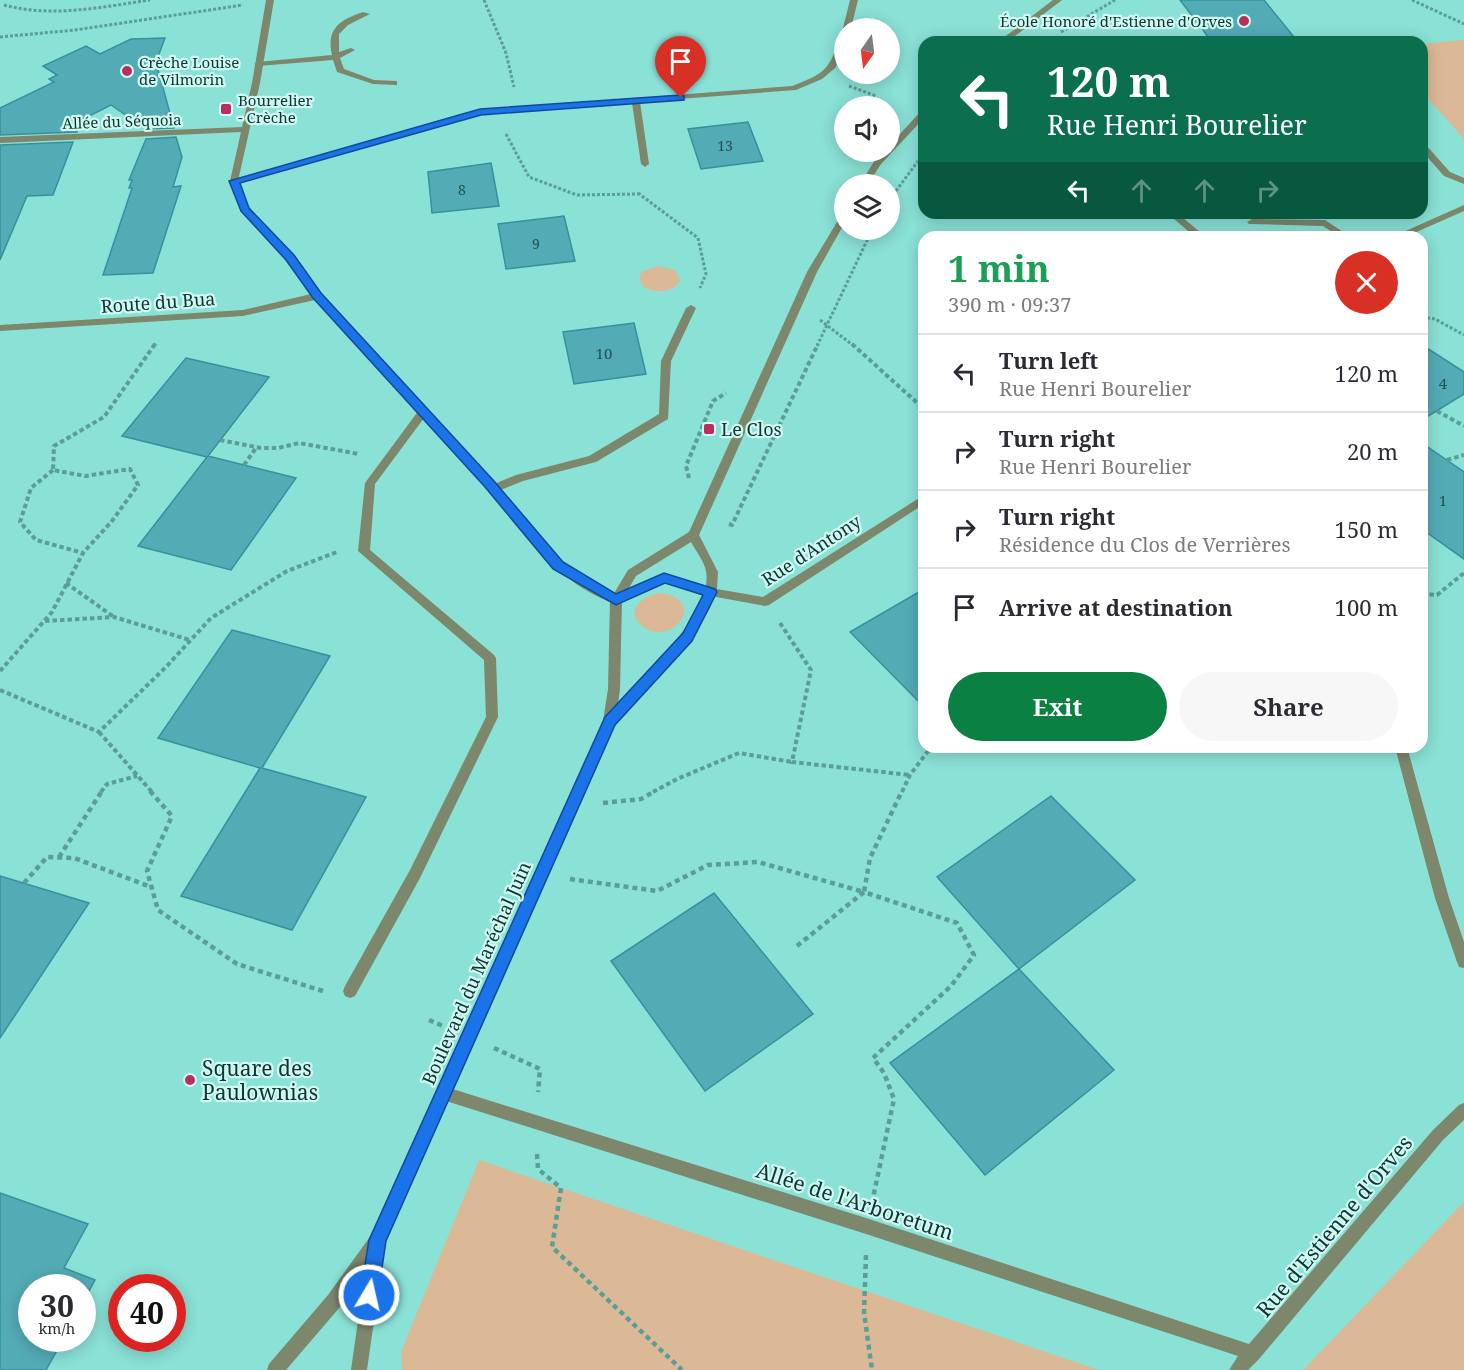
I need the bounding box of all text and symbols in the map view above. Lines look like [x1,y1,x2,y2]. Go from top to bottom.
place label: École Honoré d'Estienne d'Orves [1000,11,1232,31]
marker: École Honoré d'Estienne d'Orves [1237,14,1251,28]
north arrow [834,18,900,84]
map controls [834,18,900,240]
pin [655,36,706,98]
icon: arrive [664,45,697,78]
place label: Crèche Louise de Vilmorin [139,52,239,89]
text: 120 m [1047,52,1171,109]
icon: left [948,60,1026,138]
marker: Crèche Louise de Vilmorin [120,64,134,78]
place label: Bourrelier - Crèche [238,90,313,127]
button: sound [834,96,900,162]
marker: Bourrelier - Crèche [219,102,233,116]
text: Rue Henri Bourelier [1047,106,1307,143]
street label: Allée du Séquoia [62,109,182,133]
house number: 13 [717,136,733,155]
button: layers [834,174,900,240]
icon: left [1062,174,1095,207]
icon: ahead [1125,174,1158,207]
icon: ahead [1188,174,1221,207]
icon: right [1251,174,1284,207]
house number: 8 [458,180,466,199]
house number: 9 [532,234,540,253]
text: 1 min [948,244,1050,293]
button: close [1335,251,1398,314]
street label: Route du Bua [100,286,216,318]
text: 390 m · 09:37 [948,291,1071,318]
house number: 10 [596,343,612,363]
text: Turn left [999,345,1098,375]
icon: left [948,357,981,390]
text: 120 m [1335,358,1398,388]
house number: 4 [1439,373,1448,393]
text: Rue Henri Bourelier [999,375,1191,402]
place label: Le Clos [721,417,782,441]
marker: Le Clos [702,422,716,436]
text: Turn right [999,423,1115,453]
icon: right [948,435,981,468]
text: 20 m [1347,436,1398,466]
text: Rue Henri Bourelier [999,453,1191,480]
house number: 1 [1439,490,1447,510]
text: Turn right [999,501,1115,531]
street label: Rue d'Antony [757,509,866,591]
icon: right [948,513,981,546]
text: 150 m [1335,514,1398,544]
text: Résidence du Clos de Verrières [999,531,1291,558]
icon: arrive [948,591,981,624]
text: Arrive at destination [999,592,1233,622]
text: 100 m [1335,592,1398,622]
button: Exit [948,672,1167,741]
button: Share [1179,672,1398,741]
street label: Boulevard du Maréchal Juin [416,857,536,1088]
place label: Square des Paulownias [202,1054,318,1106]
marker: Square des Paulownias [183,1073,197,1087]
street label: Rue d'Estienne d'Orves [1250,1129,1418,1323]
street label: Allée de l'Arboretum [753,1156,958,1246]
position arrow [337,1263,401,1327]
speed limit sign: 40 [108,1274,186,1352]
text: 30 [40,1285,74,1326]
text: km/h [39,1318,75,1338]

